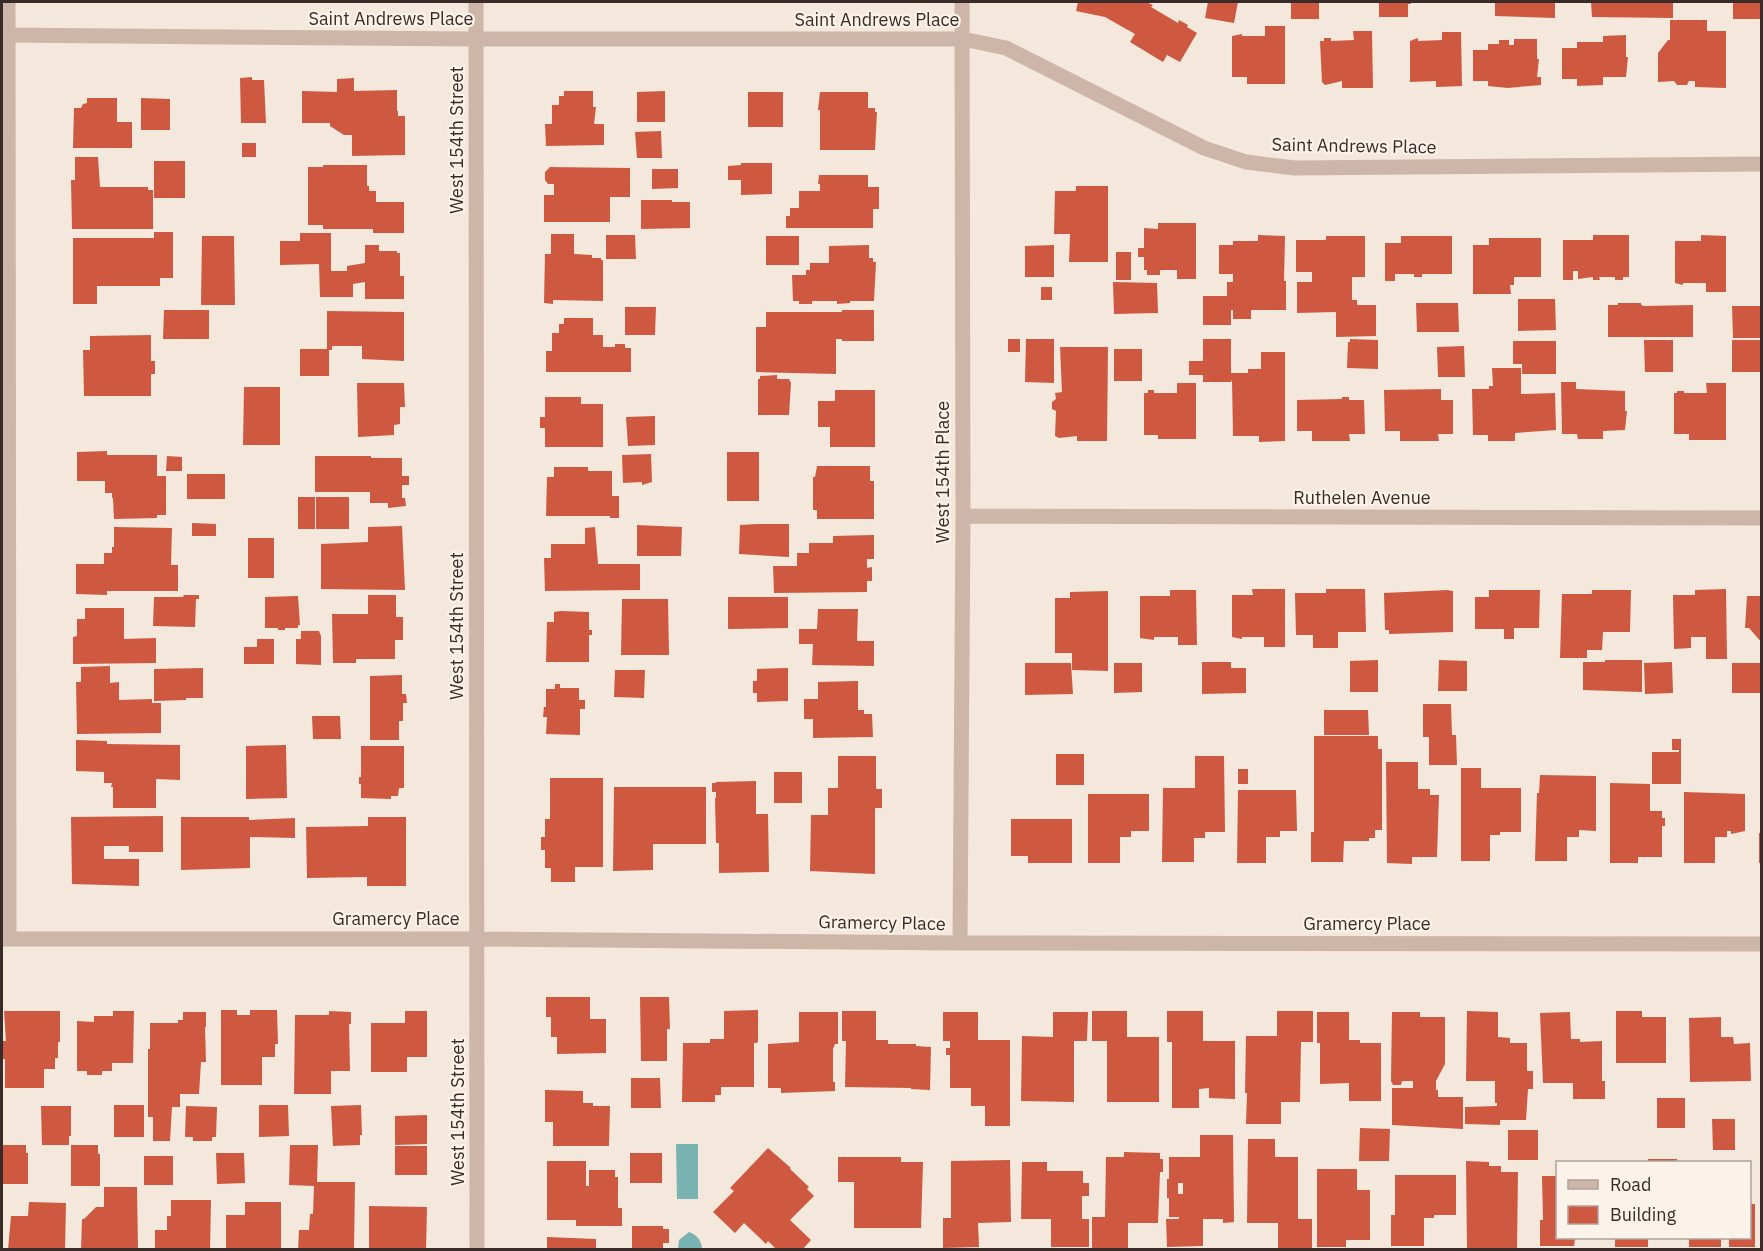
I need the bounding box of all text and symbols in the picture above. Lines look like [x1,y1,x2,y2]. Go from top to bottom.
street label: Saint Andrews Place [309,7,474,30]
street label: Saint Andrews Place [795,8,960,31]
street label: West 154th Street [445,66,468,214]
street label: Saint Andrews Place [1271,133,1437,158]
street label: West 154th Place [931,401,954,543]
street label: Ruthelen Avenue [1293,486,1431,509]
street label: West 154th Street [445,552,468,700]
street label: Gramercy Place [332,907,460,930]
street label: Gramercy Place [818,910,946,935]
street label: Gramercy Place [1303,912,1431,935]
street label: West 154th Street [446,1038,469,1186]
legend [1556,1161,1751,1239]
text: Road [1610,1173,1651,1196]
text: Building [1610,1203,1677,1226]

